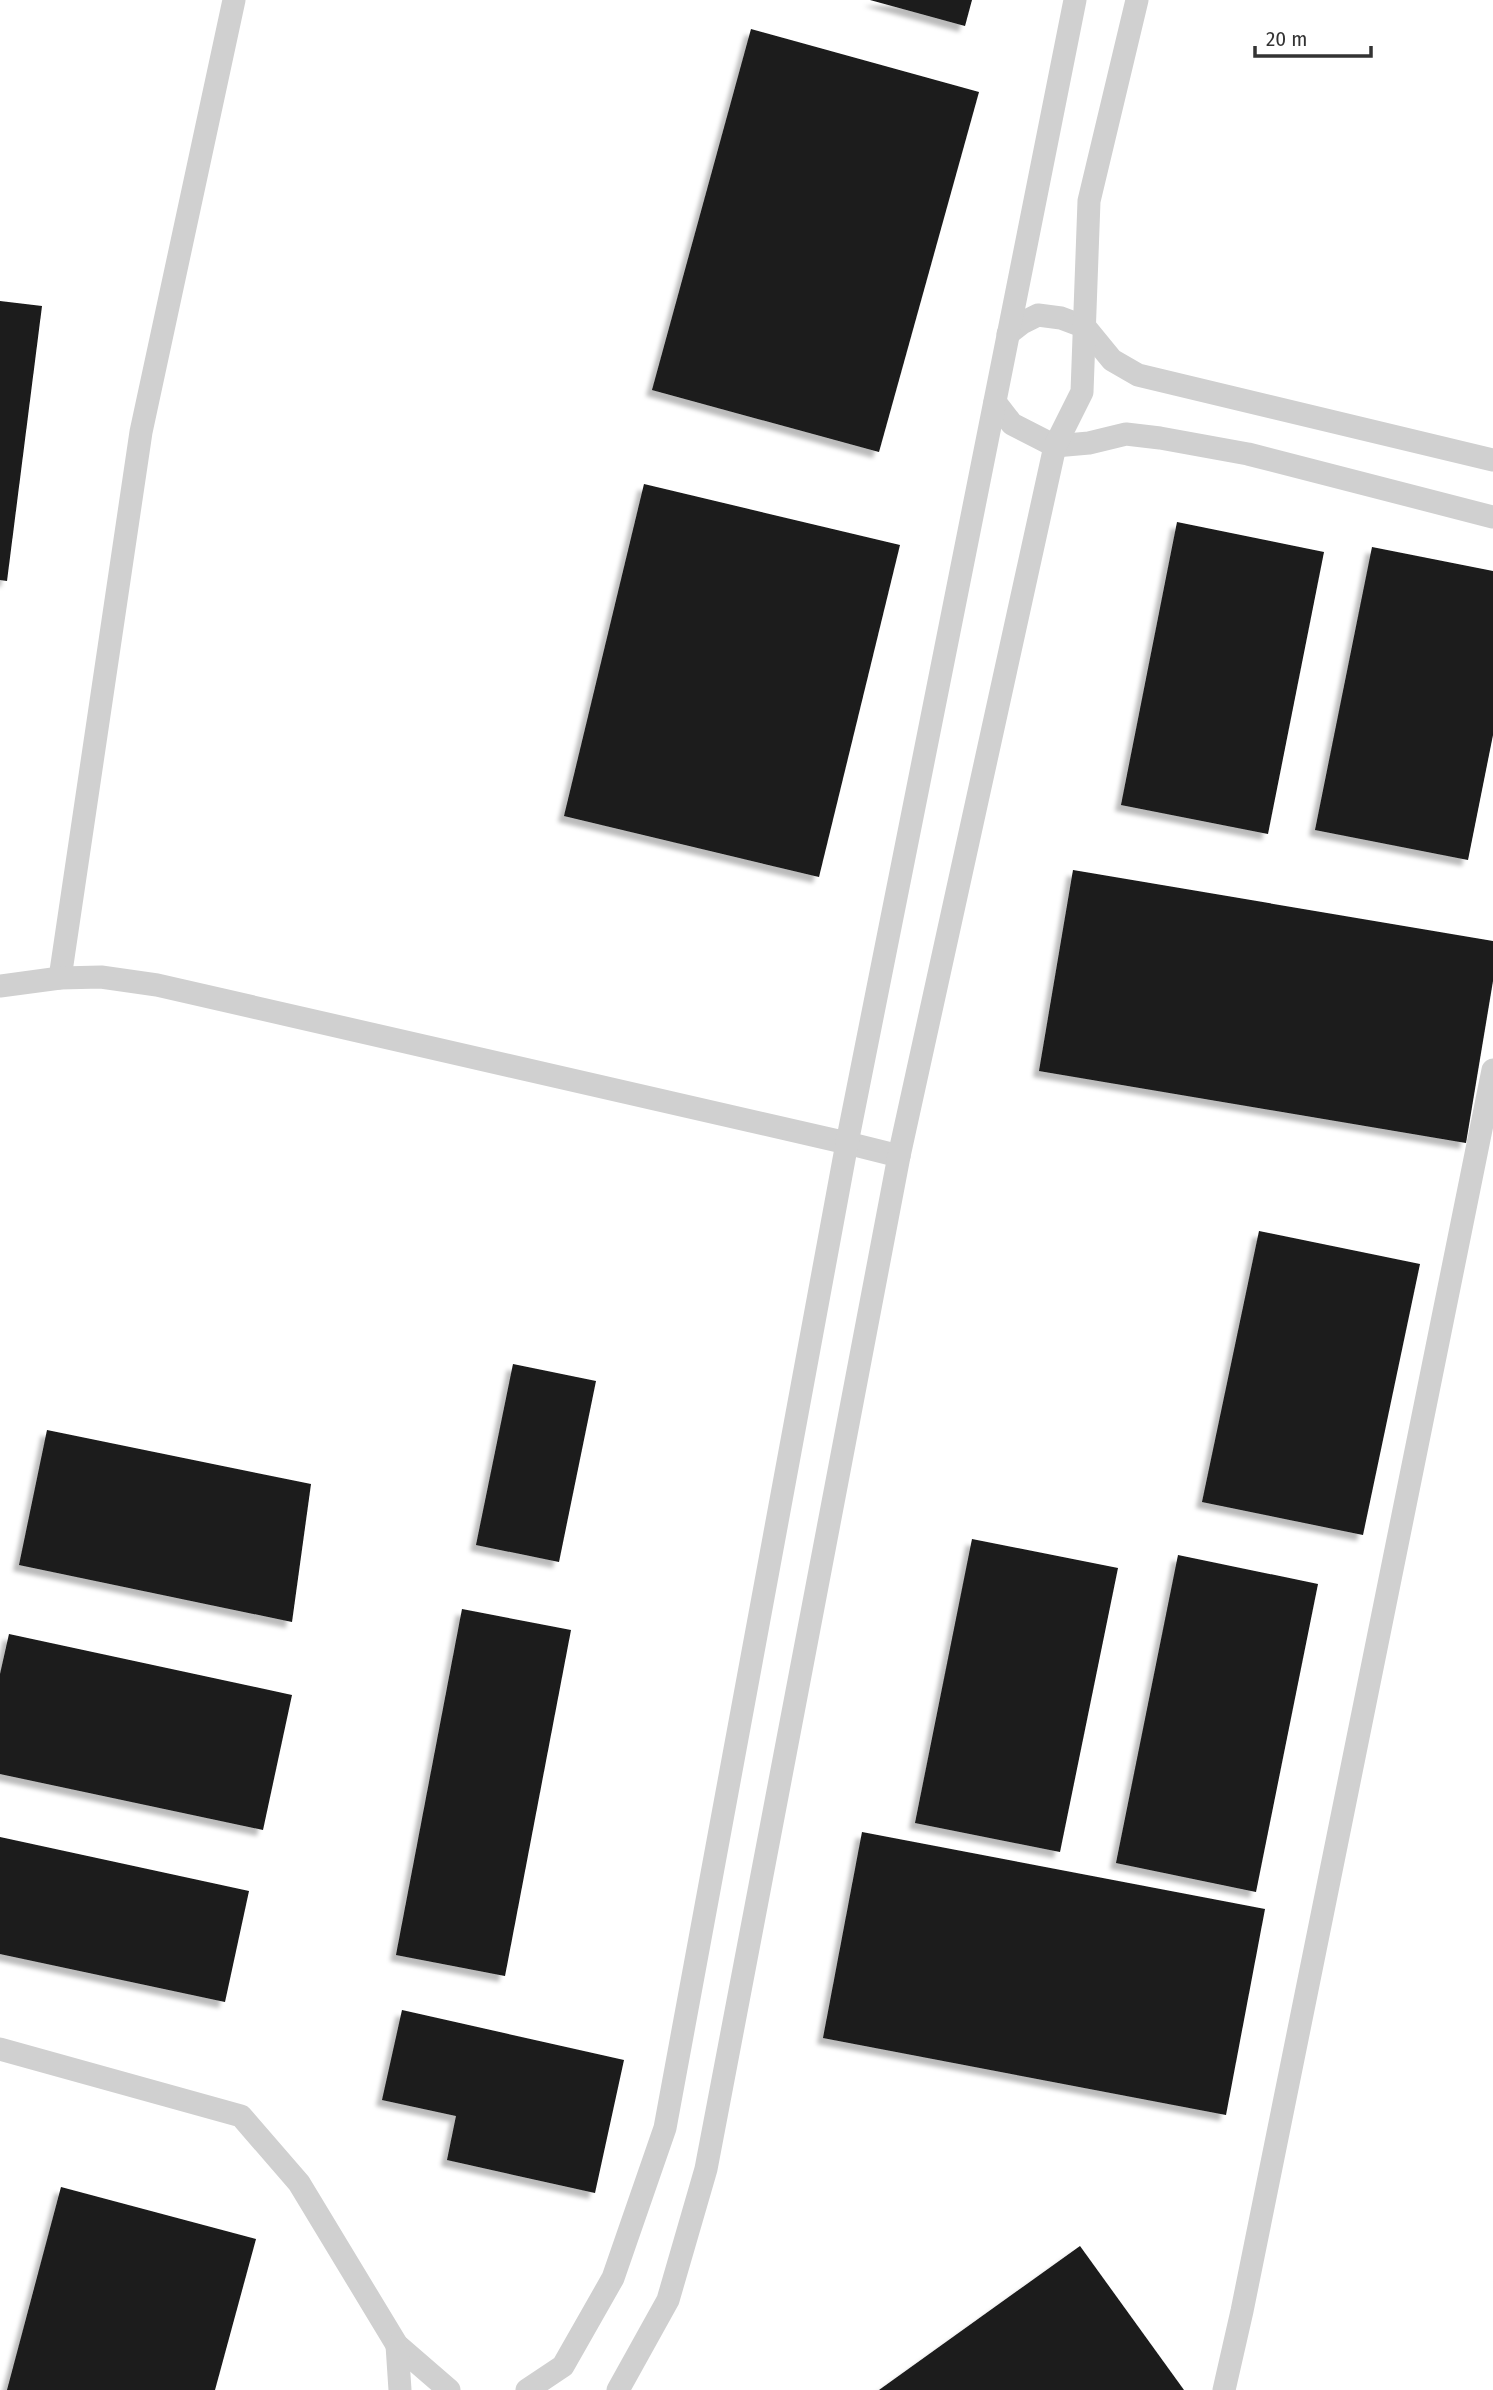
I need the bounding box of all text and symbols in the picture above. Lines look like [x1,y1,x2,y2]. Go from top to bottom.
scale bar [1255,14,1370,58]
text: 20 m [1266,26,1307,52]

